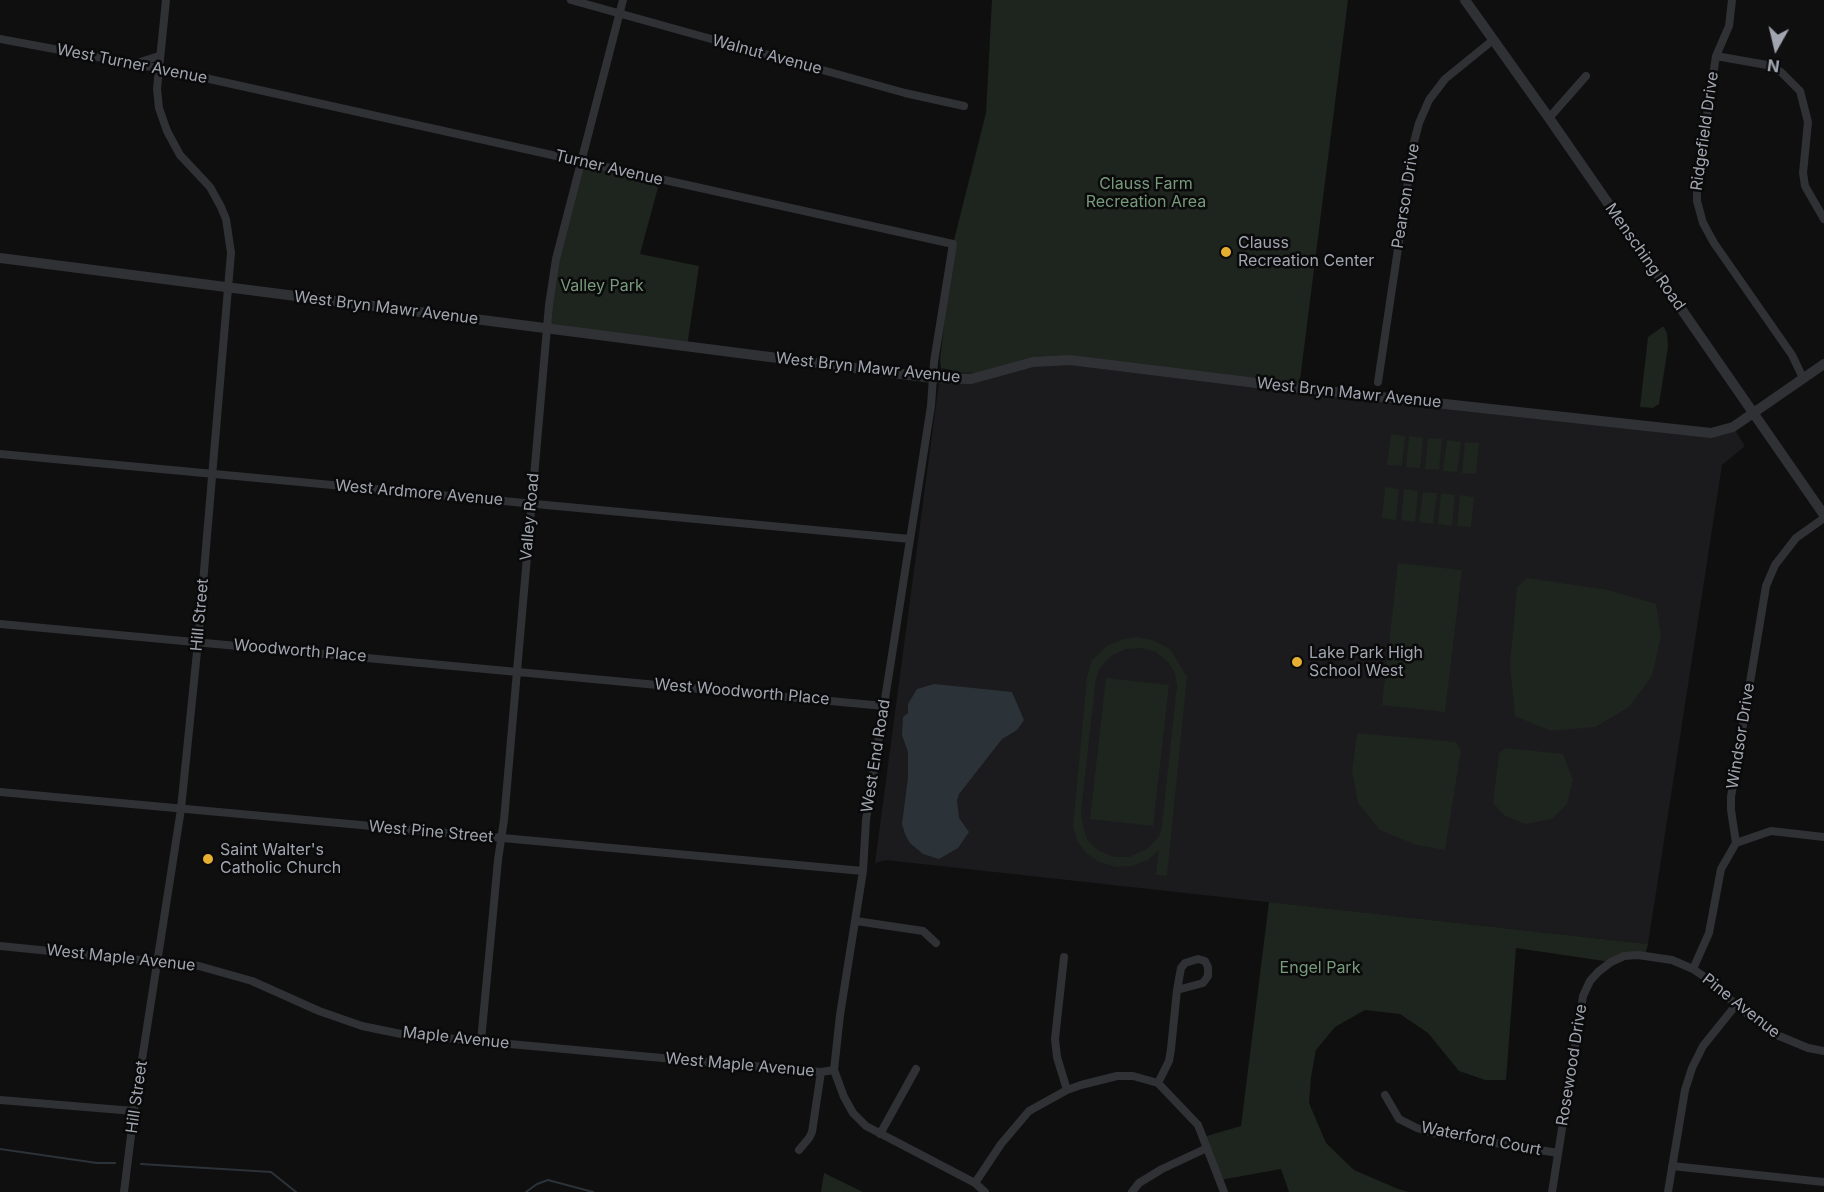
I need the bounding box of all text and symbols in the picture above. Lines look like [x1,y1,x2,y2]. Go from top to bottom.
north arrow [1746,18,1806,78]
street label: Walnut Avenue [710,31,824,79]
street label: West Turner Avenue [55,40,209,88]
text: N [1766,55,1781,77]
street label: Ridgefield Drive [1687,70,1723,192]
street label: Pearson Drive [1388,142,1424,250]
street label: Turner Avenue [553,146,665,190]
park label: Clauss Farm Recreation Area [1086,174,1206,212]
street label: Mensching Road [1601,200,1689,314]
place label: Clauss Recreation Center [1238,233,1374,271]
marker: Clauss Recreation Center [1219,245,1233,259]
park label: Valley Park [560,276,644,296]
street label: West Bryn Mawr Avenue [293,287,479,329]
street label: West Bryn Mawr Avenue [775,349,961,387]
street label: West Bryn Mawr Avenue [1256,374,1442,412]
street label: Valley Road [517,472,543,562]
street label: West Ardmore Avenue [334,476,504,510]
street label: Hill Street [187,578,213,652]
street label: Woodworth Place [233,636,367,666]
place label: Lake Park High School West [1309,643,1423,681]
marker: Lake Park High School West [1290,655,1304,669]
street label: West Woodworth Place [654,675,830,709]
street label: Windsor Drive [1723,682,1759,790]
street label: West End Road [858,698,894,814]
street label: West Pine Street [368,817,494,847]
place label: Saint Walter's Catholic Church [220,840,341,878]
marker: Saint Walter's Catholic Church [201,852,215,866]
street label: West Maple Avenue [46,941,196,975]
park label: Engel Park [1280,958,1360,978]
street label: Pine Avenue [1698,970,1784,1042]
street label: Rosewood Drive [1553,1003,1591,1127]
street label: Maple Avenue [402,1023,510,1053]
street label: West Maple Avenue [665,1049,815,1081]
street label: Hill Street [122,1059,152,1135]
street label: Waterford Court [1419,1118,1543,1160]

